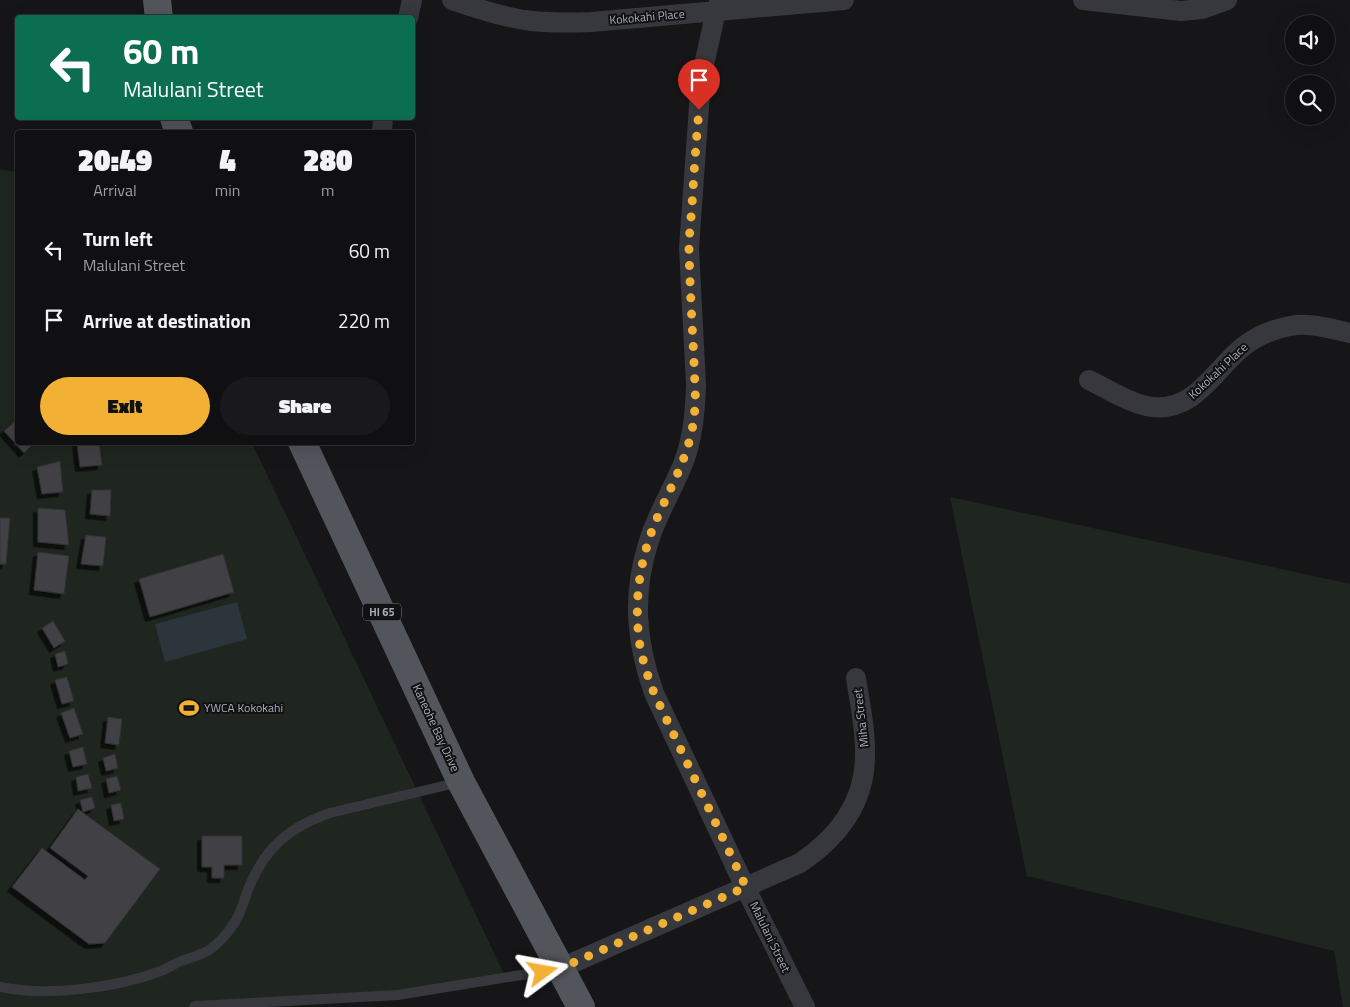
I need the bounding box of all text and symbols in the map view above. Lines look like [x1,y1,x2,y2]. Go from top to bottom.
street label: Kokokahi Place [609,4,685,29]
map controls [1285,15,1335,125]
button: sound [1285,15,1335,65]
text: 60 m [123,24,199,78]
icon: left [40,35,105,100]
pin [678,59,720,110]
icon: arrive [685,66,713,94]
text: Malulani Street [123,72,264,106]
button: search [1285,75,1335,125]
text: 20:49 [78,137,152,183]
text: 4 [219,137,236,183]
text: 280 [303,137,352,183]
text: Arrival [93,178,137,202]
text: min [215,178,240,202]
text: m [321,178,334,202]
text: Turn left [83,224,153,253]
icon: left [40,236,68,264]
text: 60 m [349,236,390,265]
text: Malulani Street [83,253,185,277]
icon: arrive [40,306,68,334]
text: Arrive at destination [83,306,251,335]
text: 220 m [338,306,390,335]
street label: Kokokahi Place [1184,338,1252,403]
button: Exit [40,377,210,435]
button: Share [220,377,390,435]
road number: HI 65 [363,604,401,620]
street label: Kaneohe Bay Drive [408,681,465,775]
street label: Miha Street [847,687,874,748]
sports icon: YWCA Kokokahi [178,697,200,719]
place label: YWCA Kokokahi [204,698,283,717]
street label: Malulani Street [745,898,796,976]
position arrow [516,945,568,997]

